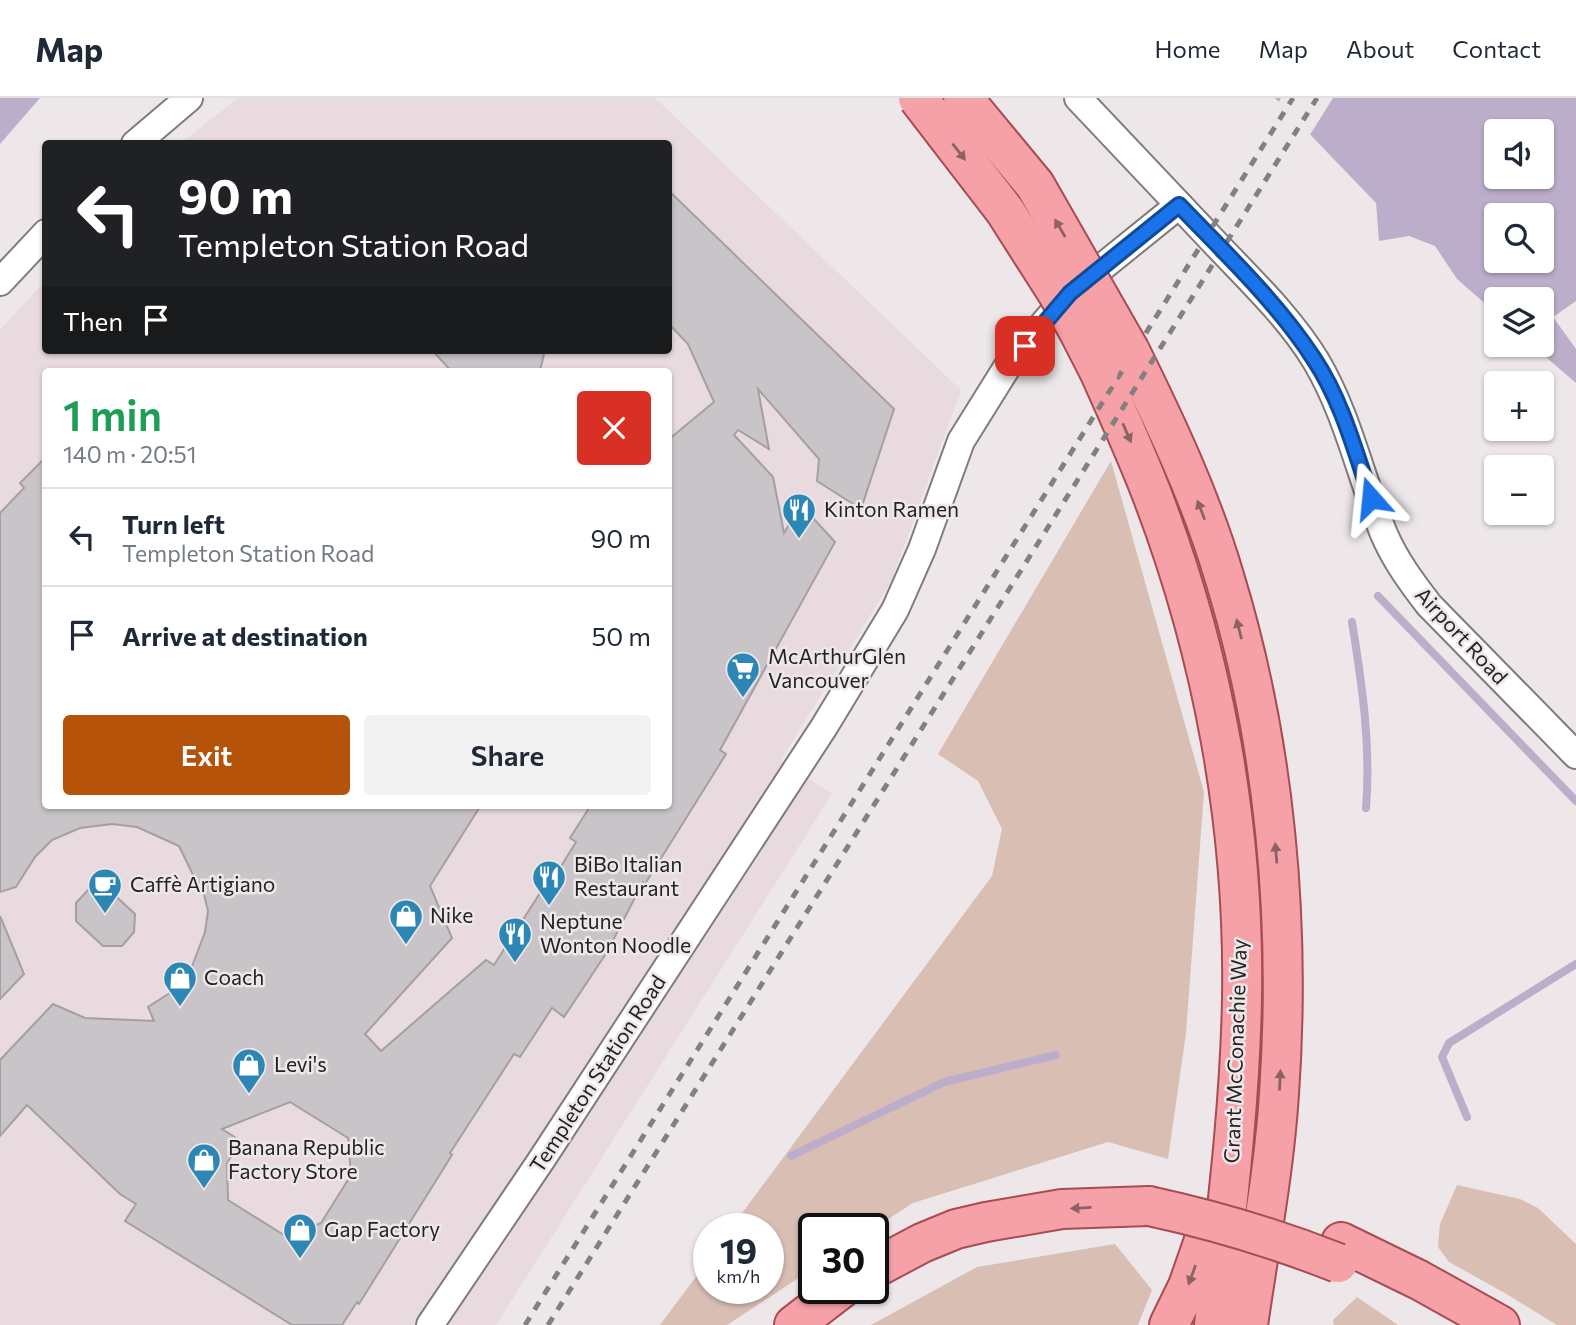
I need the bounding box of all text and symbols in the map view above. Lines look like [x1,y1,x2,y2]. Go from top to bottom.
text: Map [35,28,103,69]
text: Home [1155,34,1221,63]
text: Map [1259,34,1308,63]
text: About [1346,34,1414,63]
text: Contact [1452,34,1541,63]
map controls [1484,119,1554,525]
button: sound [1484,119,1554,189]
one-way arrow [952,143,966,161]
text: 90 m [178,164,293,224]
icon: left [63,168,154,259]
button: search [1484,203,1554,273]
one-way arrow [1054,219,1066,238]
text: Templeton Station Road [178,224,529,264]
button: layers [1484,287,1554,357]
icon: arrive [137,301,175,339]
text: Then [63,305,123,336]
pin [995,316,1055,376]
icon: arrive [1006,327,1044,365]
button: + [1484,371,1554,441]
text: 1 min [63,388,162,440]
button: close [577,391,651,465]
one-way arrow [1122,423,1133,444]
text: 140 m · 20:51 [63,440,197,468]
button: − [1484,455,1554,525]
position arrow [1334,461,1408,535]
restaurant icon: Kinton Ramen [780,491,818,540]
place label: Kinton Ramen [824,496,959,521]
one-way arrow [1195,500,1206,521]
text: Turn left [122,508,225,539]
icon: left [63,518,101,556]
text: 90 m [591,522,651,553]
text: Templeton Station Road [122,539,374,567]
street label: Airport Road [1411,581,1513,689]
icon: arrive [63,616,101,654]
one-way arrow [1233,618,1244,640]
text: Arrive at destination [122,620,368,651]
text: 50 m [591,620,651,651]
place label: McArthurGlen Vancouver [768,643,906,692]
supermarket icon: McArthurGlen Vancouver [724,650,762,699]
button: Exit [63,715,350,795]
button: Share [364,715,651,795]
one-way arrow [1270,842,1281,864]
place label: BiBo Italian Restaurant [574,851,682,900]
restaurant icon: BiBo Italian Restaurant [530,858,568,907]
cafe icon: Caffè Artigiano [86,866,124,915]
place label: Caffè Artigiano [130,871,275,896]
shop icon: Nike [387,897,425,946]
place label: Nike [430,902,473,927]
place label: Neptune Wonton Noodle [540,908,691,957]
restaurant icon: Neptune Wonton Noodle [496,915,534,964]
street label: Grant McConachie Way [1218,938,1251,1164]
shop icon: Coach [161,959,199,1008]
place label: Coach [204,964,264,989]
street label: Templeton Station Road [524,970,670,1177]
shop icon: Levi's [230,1046,268,1095]
place label: Levi's [274,1051,327,1076]
one-way arrow [1275,1069,1286,1091]
place label: Banana Republic Factory Store [228,1134,385,1183]
shop icon: Banana Republic Factory Store [185,1141,223,1190]
one-way arrow [1070,1203,1092,1214]
shop icon: Gap Factory [281,1211,319,1260]
speed limit sign: 30 [798,1213,889,1304]
place label: Gap Factory [324,1216,440,1241]
text: 19 [720,1228,757,1271]
text: km/h [717,1265,760,1287]
one-way arrow [1186,1265,1197,1286]

